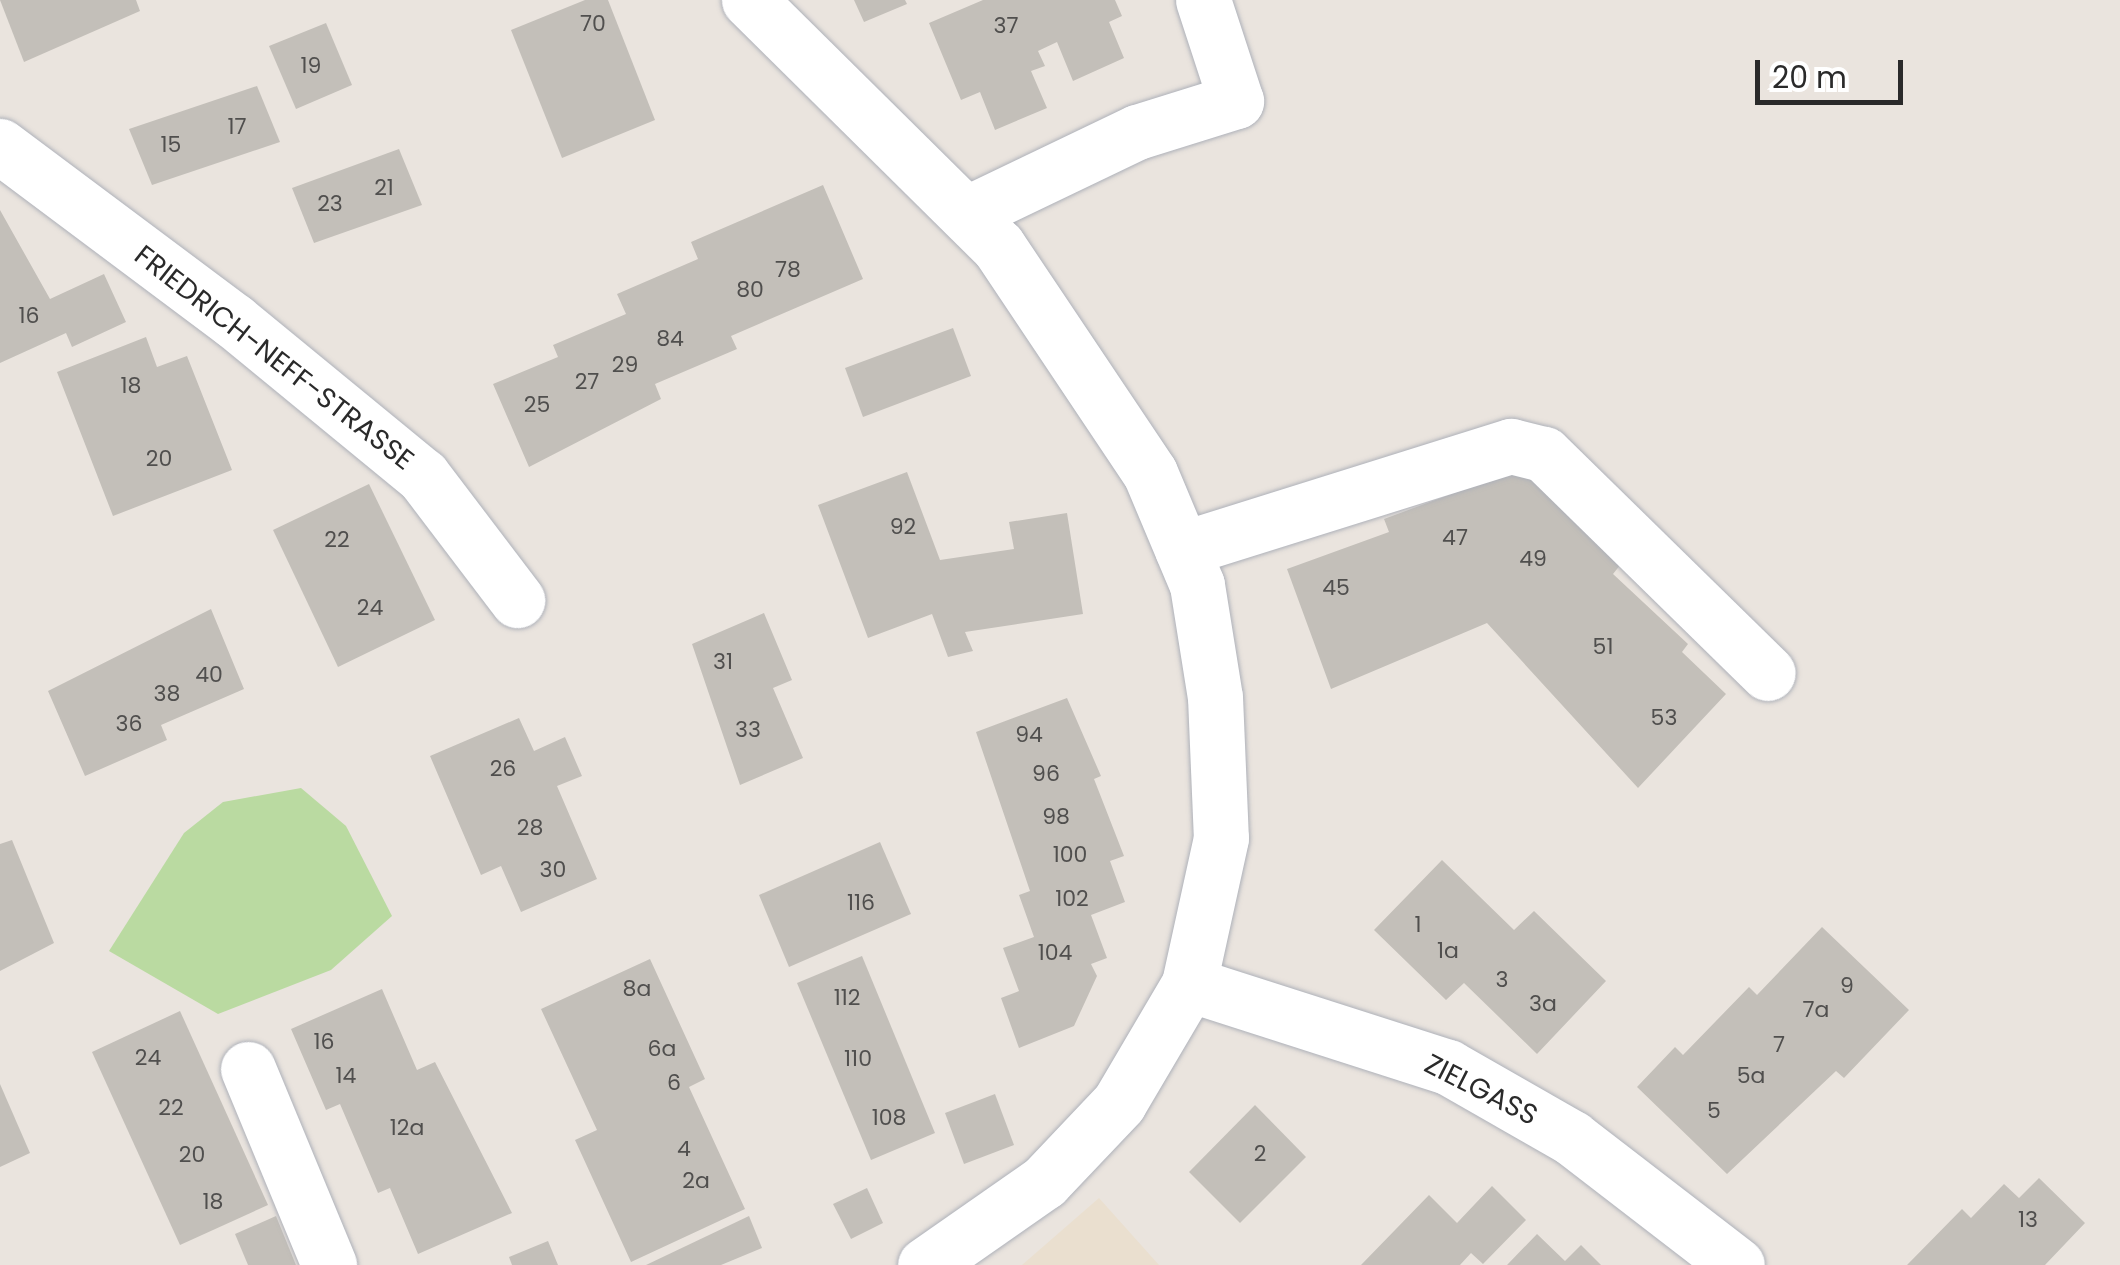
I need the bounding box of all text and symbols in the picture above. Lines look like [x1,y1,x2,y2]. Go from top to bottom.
house number: 70 [580,11,606,37]
house number: 37 [994,13,1018,39]
scale bar [1760,40,1908,102]
house number: 19 [301,53,321,79]
text: 20 m [1772,56,1847,99]
house number: 17 [227,114,247,140]
house number: 15 [161,132,181,158]
house number: 21 [374,175,394,201]
house number: 23 [317,191,343,217]
street label: FRIEDRICH-NEFF-STRASSE [128,239,420,477]
house number: 78 [775,257,801,283]
house number: 80 [736,277,764,303]
house number: 16 [18,303,40,329]
house number: 84 [656,326,684,352]
house number: 29 [612,352,638,378]
house number: 27 [575,369,599,395]
house number: 18 [121,373,141,399]
house number: 25 [524,392,550,418]
house number: 20 [146,446,172,472]
house number: 92 [890,514,916,540]
house number: 47 [1442,525,1468,551]
house number: 22 [324,527,350,553]
house number: 49 [1519,546,1547,572]
house number: 45 [1322,575,1350,601]
house number: 24 [357,595,383,621]
house number: 51 [1593,634,1613,660]
house number: 31 [713,649,733,675]
house number: 40 [195,662,223,688]
house number: 38 [154,681,180,707]
house number: 53 [1651,705,1677,731]
house number: 36 [116,711,142,737]
house number: 33 [735,717,761,743]
house number: 94 [1015,722,1043,748]
house number: 26 [490,756,516,782]
house number: 96 [1032,761,1060,787]
house number: 98 [1042,804,1070,830]
house number: 28 [517,815,543,841]
house number: 100 [1053,842,1087,868]
house number: 30 [540,857,566,883]
house number: 102 [1055,886,1089,912]
house number: 116 [847,890,875,916]
house number: 1 [1414,912,1422,938]
house number: 1a [1437,938,1459,964]
house number: 104 [1038,940,1072,966]
house number: 3 [1496,967,1508,993]
house number: 9 [1840,973,1854,999]
house number: 8a [623,976,651,1002]
house number: 112 [834,985,860,1011]
house number: 3a [1529,991,1557,1017]
house number: 7a [1803,997,1829,1023]
house number: 16 [313,1029,335,1055]
house number: 7 [1773,1032,1785,1058]
house number: 6a [648,1036,676,1062]
house number: 24 [135,1045,161,1071]
house number: 110 [844,1046,872,1072]
street label: ZIELGASS [1419,1047,1543,1133]
house number: 14 [336,1063,356,1089]
house number: 5a [1737,1063,1765,1089]
house number: 6 [667,1070,681,1096]
house number: 22 [158,1095,184,1121]
house number: 5 [1707,1098,1721,1124]
house number: 108 [872,1105,906,1131]
house number: 12a [390,1115,424,1141]
house number: 4 [677,1136,691,1162]
house number: 2 [1254,1141,1266,1167]
house number: 20 [179,1142,205,1168]
house number: 2a [682,1168,710,1194]
house number: 18 [203,1189,223,1215]
house number: 13 [2018,1207,2038,1233]

